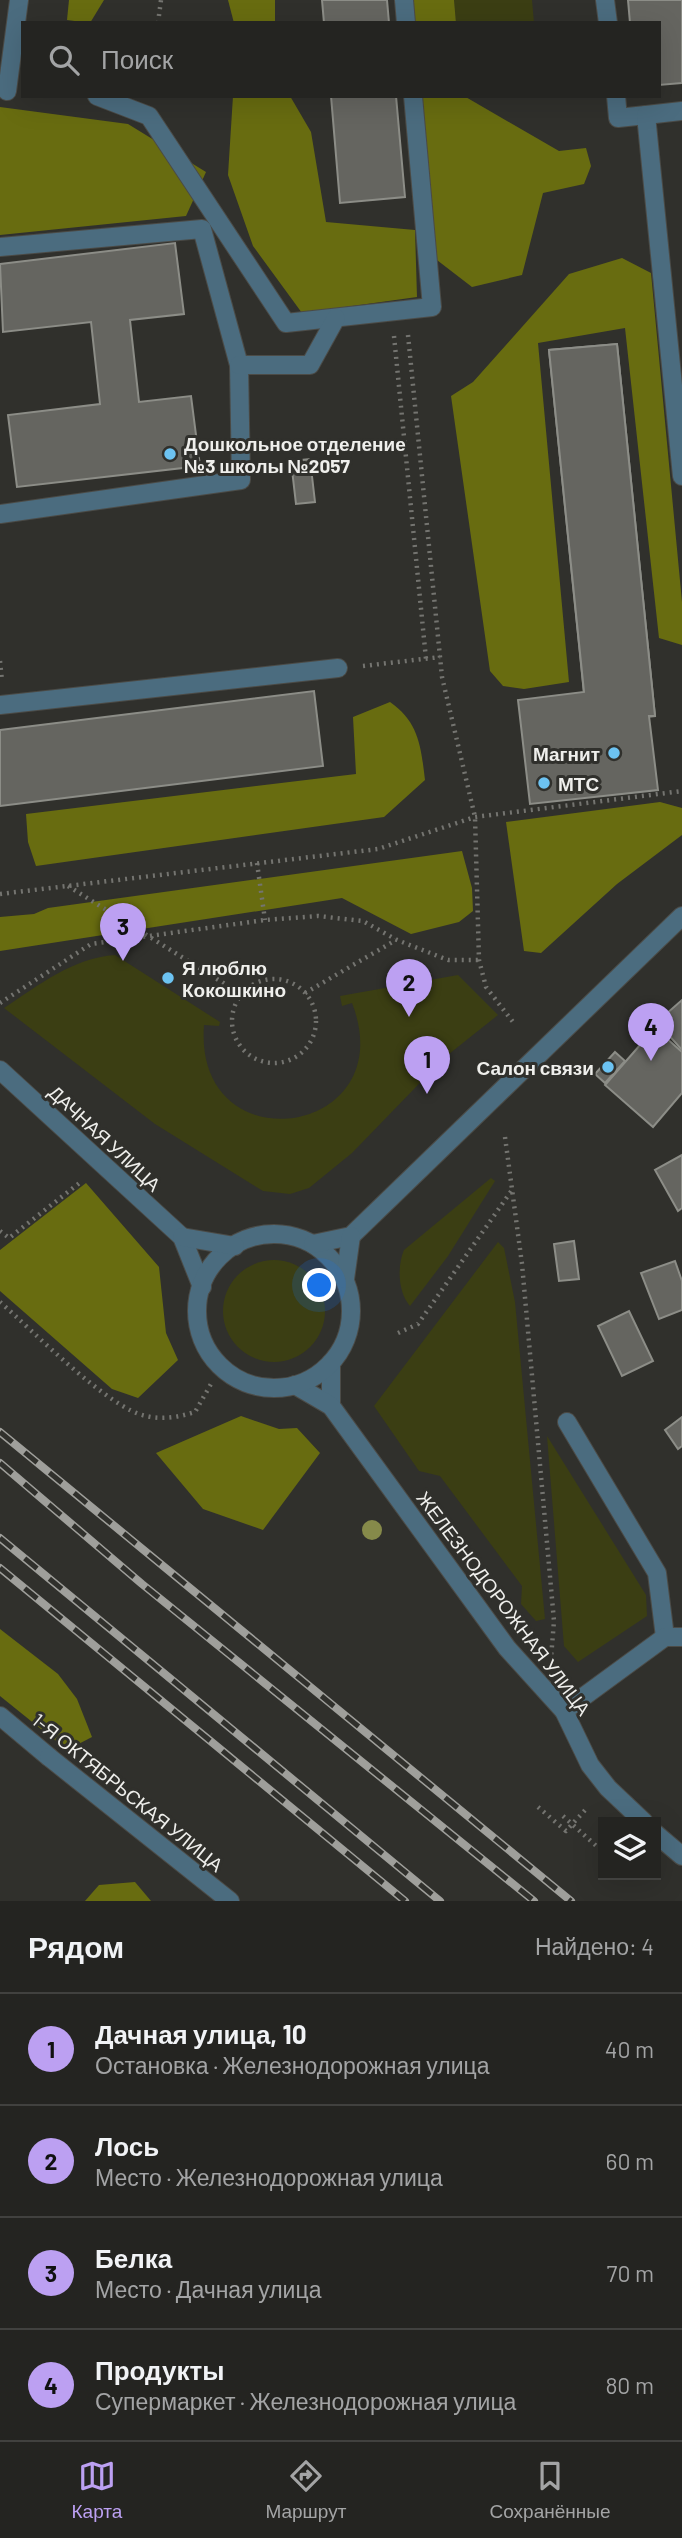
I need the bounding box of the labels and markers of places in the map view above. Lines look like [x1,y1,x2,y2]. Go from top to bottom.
place label: Дошкольное отделение №3 школы №2057 [184,432,406,477]
marker: Дошкольное отделение №3 школы №2057 [162,446,178,462]
place label: Магнит [533,742,600,765]
marker: Магнит [606,745,622,761]
place label: МТС [558,772,599,795]
marker: МТС [536,775,552,791]
pin: 3 [100,903,146,961]
place label: Я люблю Кокошкино [182,956,286,1001]
pin: 2 [386,959,432,1017]
marker: Я люблю Кокошкино [160,970,176,986]
pin: 4 [628,1003,674,1061]
pin: 1 [404,1036,450,1094]
place label: Салон связи [477,1056,594,1079]
marker: Салон связи [600,1059,616,1075]

